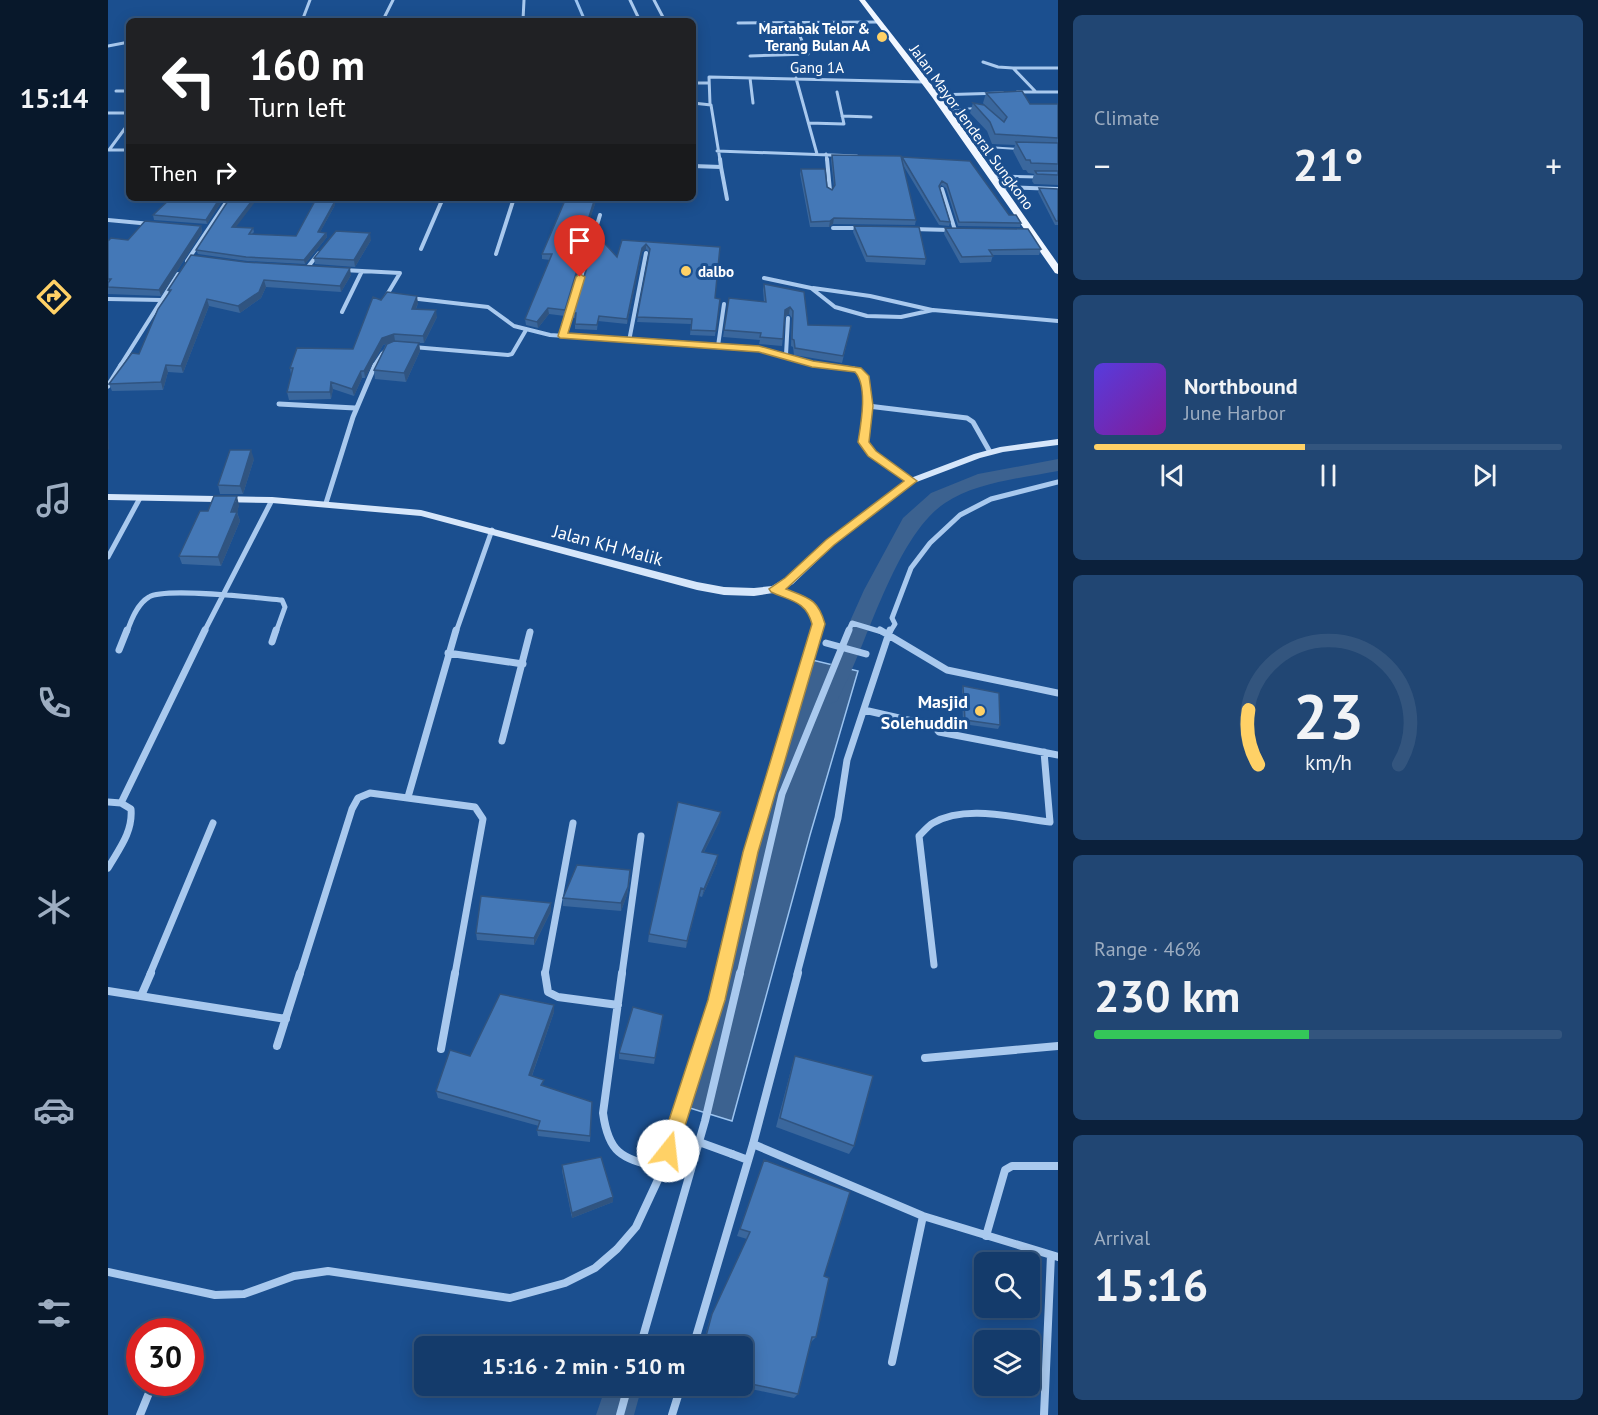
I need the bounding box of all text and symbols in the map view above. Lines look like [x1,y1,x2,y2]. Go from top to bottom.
place label: Martabak Telor & Terang Bulan AA [759,19,871,55]
marker: Martabak Telor & Terang Bulan AA [875,30,889,44]
text: 160 m [249,37,365,92]
street label: Jalan Mayor Jenderal Sungkono [905,40,1038,213]
icon: left [150,42,228,120]
street label: Gang 1A [790,58,844,77]
text: 15:14 [20,81,88,115]
text: Turn left [249,90,346,124]
text: Climate [1094,105,1160,131]
text: 21° [1293,135,1363,193]
text: − [1094,144,1111,187]
text: + [1545,144,1562,187]
icon: right [209,156,242,189]
text: Then [150,159,197,187]
pin [554,215,605,277]
icon: arrive [563,224,596,257]
place label: dalbo [698,262,734,281]
marker: dalbo [679,264,693,278]
icon: directions [33,276,75,318]
text: Northbound [1184,372,1298,400]
text: June Harbor [1184,400,1286,426]
icon: previous [1156,459,1189,492]
icon: pause [1312,459,1345,492]
icon: next [1468,459,1501,492]
icon: music [33,479,75,521]
street label: Jalan KH Malik [550,519,666,571]
text: 23 [1293,675,1363,756]
icon: phone [33,682,75,724]
place label: Masjid Solehuddin [881,690,968,734]
marker: Masjid Solehuddin [973,704,987,718]
text: km/h [1304,748,1351,776]
icon: climate [33,886,75,928]
text: Range · 46% [1094,936,1201,962]
text: 230 km [1094,966,1240,1024]
icon: car [33,1089,75,1131]
position arrow [636,1119,700,1183]
text: Arrival [1094,1225,1150,1251]
map controls [974,1252,1040,1396]
button: search [974,1252,1040,1318]
text: 15:16 [1094,1255,1208,1313]
icon: filters [33,1292,75,1334]
speed limit sign: 30 [126,1318,204,1396]
button: layers [974,1330,1040,1396]
text: 15:16 · 2 min · 510 m [482,1352,685,1380]

